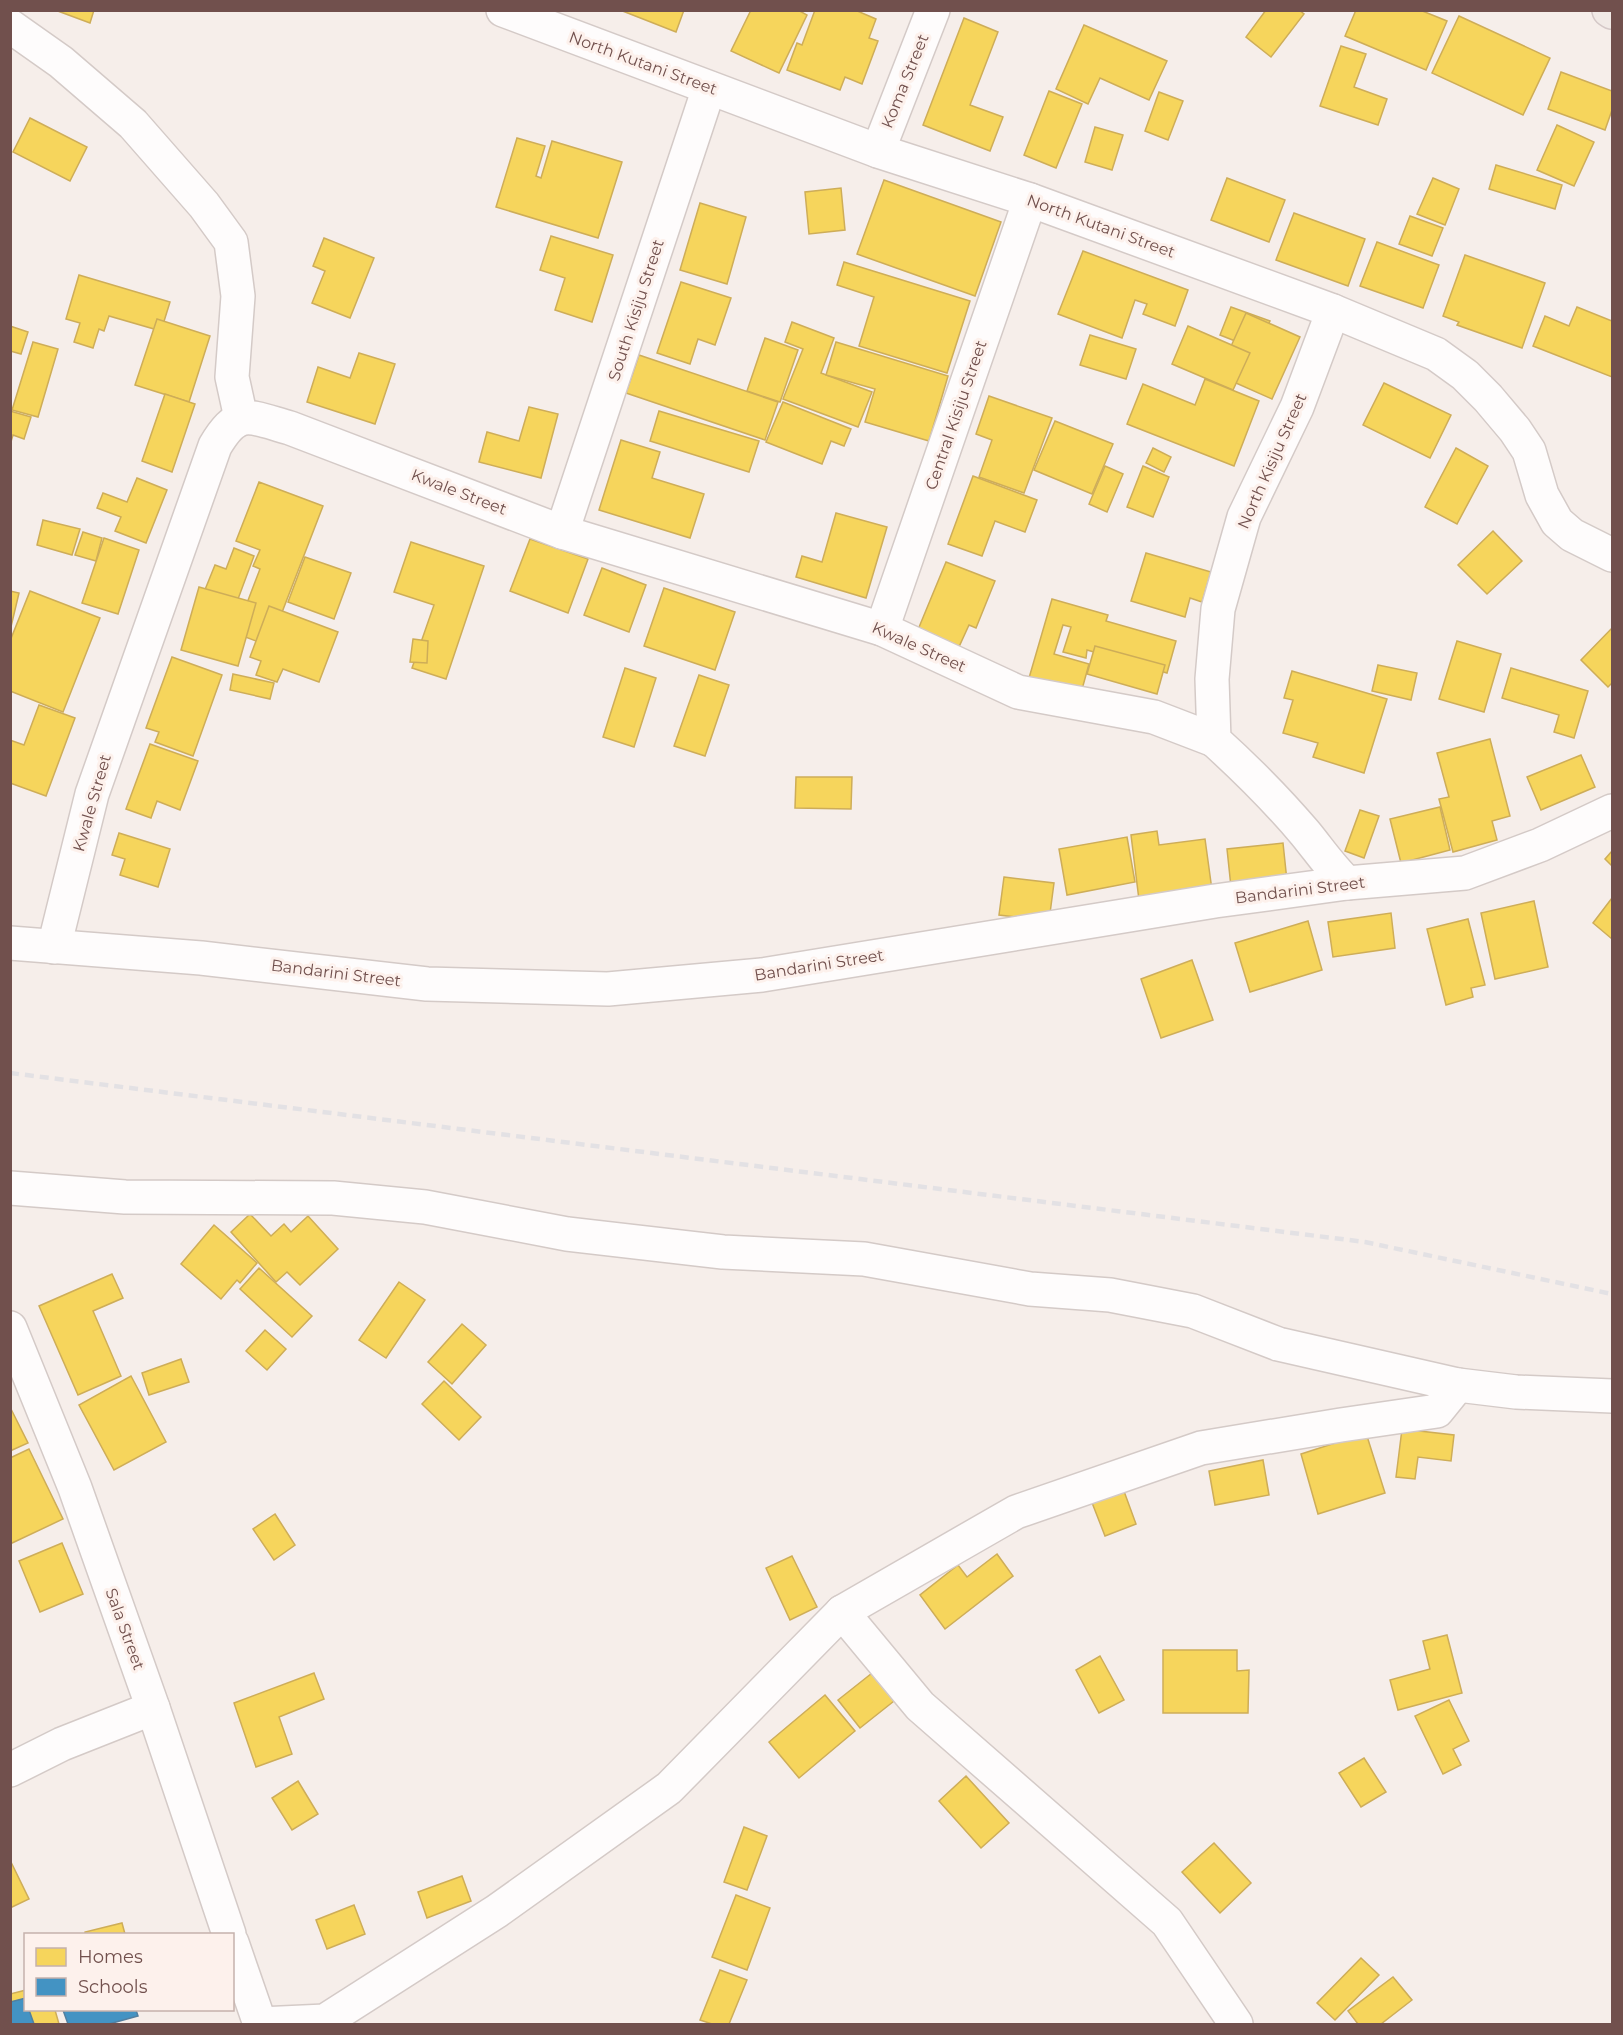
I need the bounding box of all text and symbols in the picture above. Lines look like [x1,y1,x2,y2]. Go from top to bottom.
street label: North Kutani Street [566,27,720,99]
street label: Koma Street [877,31,933,131]
street label: North Kutani Street [1024,190,1178,262]
street label: South Kisiju Street [604,236,668,383]
street label: Central Kisiju Street [921,337,991,492]
street label: North Kisiju Street [1233,390,1311,532]
street label: Kwale Street [409,465,510,519]
street label: Kwale Street [869,618,969,676]
street label: Kwale Street [69,752,115,854]
street label: Bandarini Street [1234,873,1367,907]
street label: Bandarini Street [753,945,886,985]
street label: Bandarini Street [270,956,403,990]
street label: Sala Street [101,1586,149,1673]
legend [24,1933,234,2011]
text: Homes [78,1946,143,1968]
text: Schools [78,1976,148,1998]

